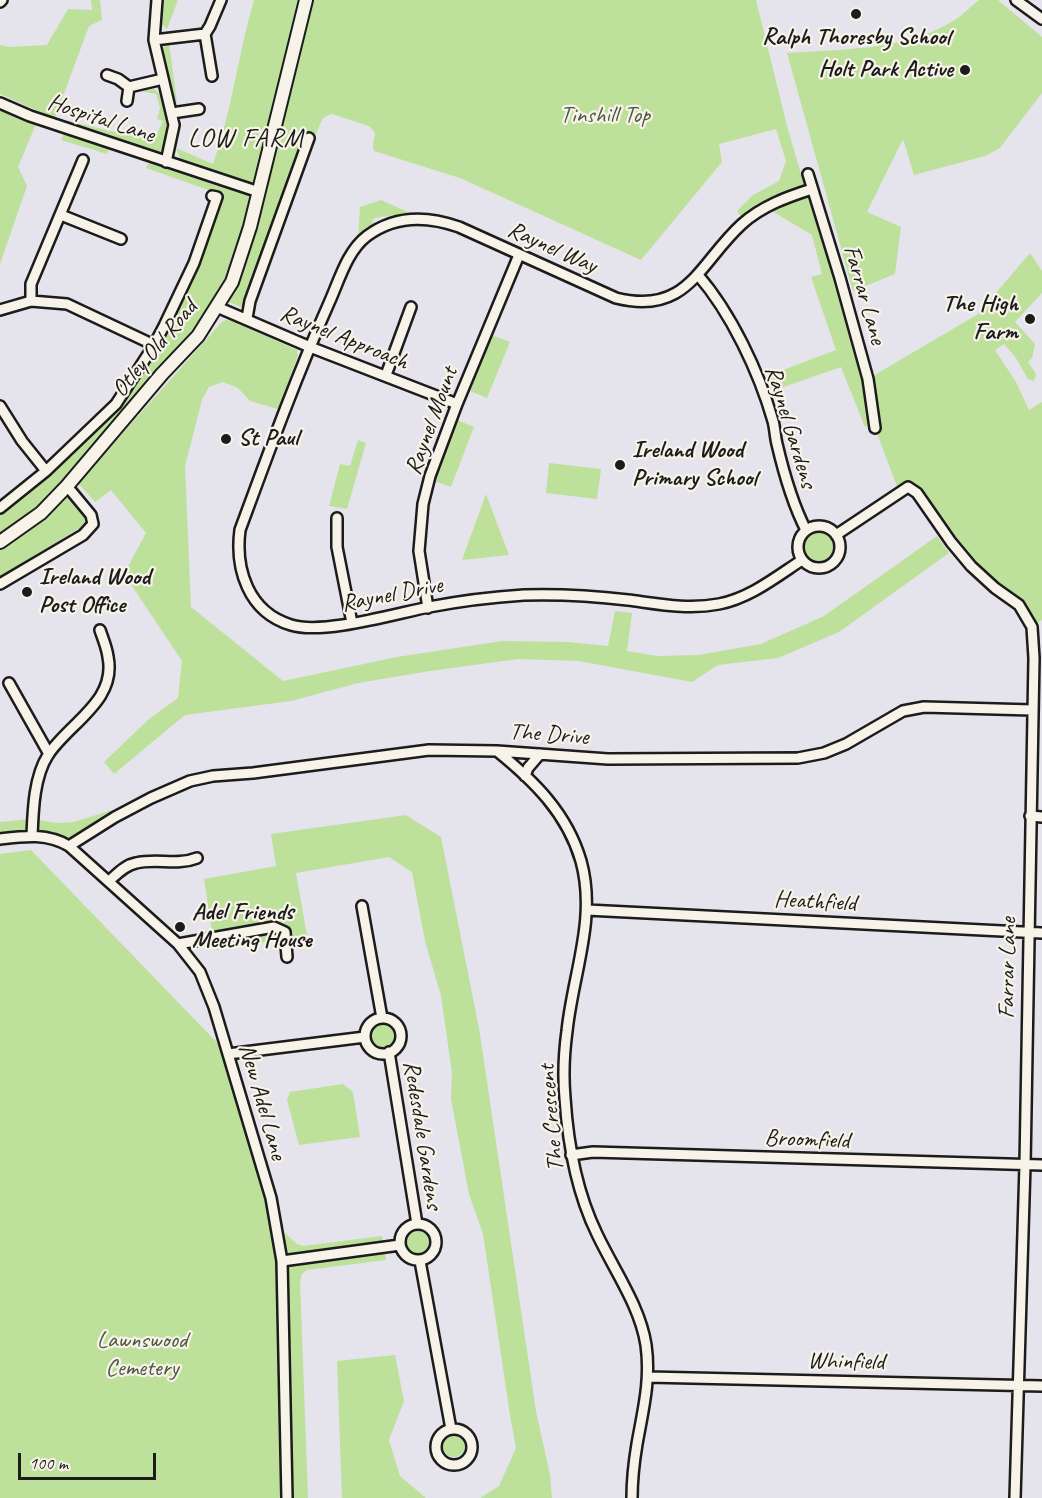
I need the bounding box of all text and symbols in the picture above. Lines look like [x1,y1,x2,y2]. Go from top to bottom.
marker: Ralph Thoresby School [849,7,863,21]
place label: Ralph Thoresby School [762,24,950,52]
place label: Holt Park Active [819,56,953,84]
marker: Holt Park Active [958,63,972,77]
street label: Hospital Lane [44,88,158,150]
park label: Tinshill Top [560,102,650,130]
district label: LOW FARM [188,123,304,155]
street label: Raynel Way [503,216,601,280]
street label: Farrar Lane [836,242,892,348]
place label: The High Farm [943,291,1018,347]
street label: Otley Old Road [106,295,204,403]
street label: Raynel Approach [276,299,412,377]
marker: The High Farm [1023,312,1037,326]
street label: Raynel Gardens [758,362,822,492]
street label: Raynel Mount [399,363,465,479]
place label: St Paul [238,425,298,453]
marker: St Paul [219,432,233,446]
place label: Ireland Wood Primary School [632,437,757,493]
marker: Ireland Wood Primary School [613,458,627,472]
place label: Ireland Wood Post Office [39,564,150,620]
street label: Raynel Drive [339,571,445,619]
marker: Ireland Wood Post Office [20,585,34,599]
street label: The Drive [508,718,590,752]
street label: Heathfield [773,885,857,919]
place label: Adel Friends Meeting House [192,899,311,955]
street label: Farrar Lane [993,917,1023,1019]
marker: Adel Friends Meeting House [173,920,187,934]
street label: New Adel Lane [232,1041,292,1163]
street label: Redesdale Gardens [396,1059,448,1211]
street label: The Crescent [533,1063,571,1173]
street label: Broomfield [764,1124,850,1156]
park label: Lawnswood Cemetery [97,1327,187,1383]
street label: Whinfield [807,1347,885,1377]
scale bar [21,1441,159,1479]
text: 100 m [29,1452,68,1474]

